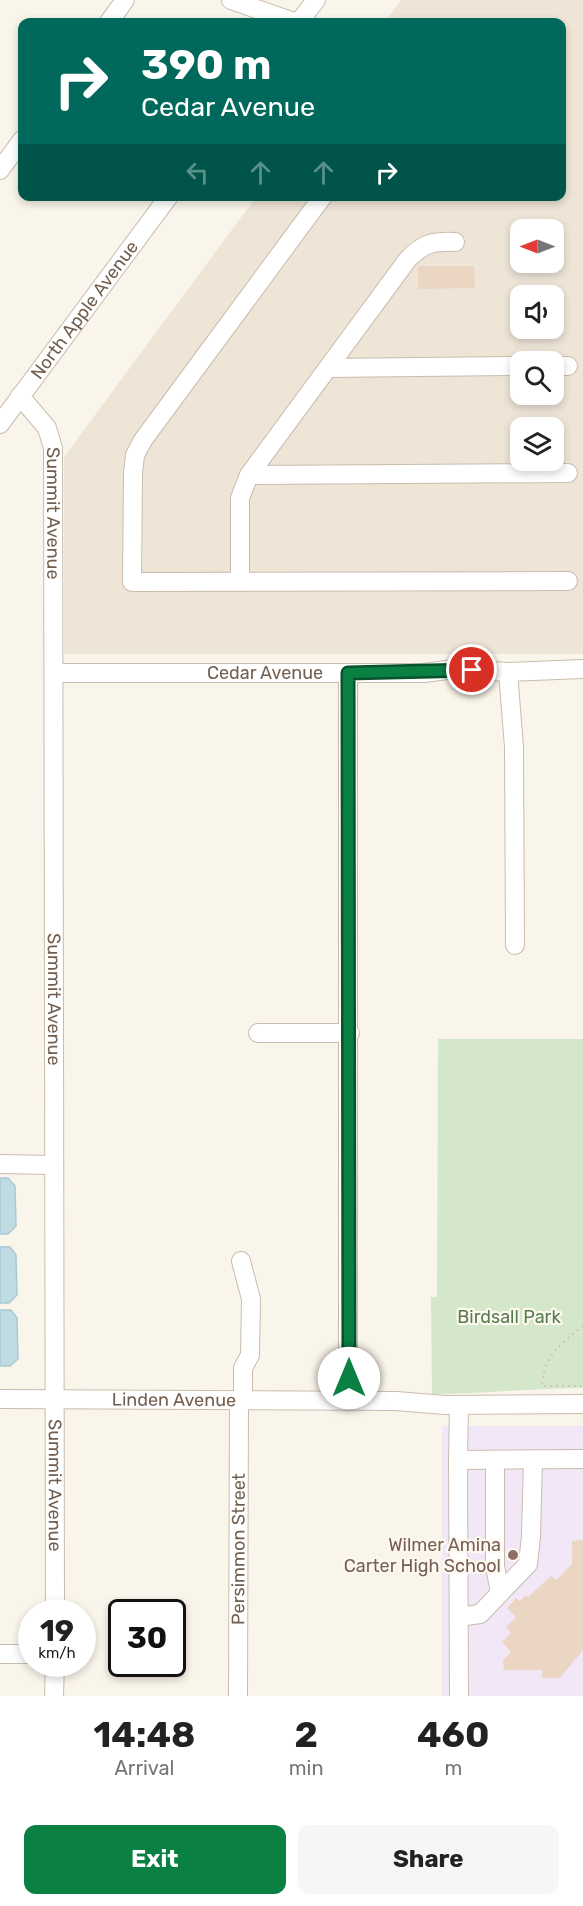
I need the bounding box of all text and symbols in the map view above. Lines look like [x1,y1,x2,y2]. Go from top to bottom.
text: 390 m [141,40,272,90]
icon: right [42,42,120,120]
text: Cedar Avenue [141,91,315,123]
icon: left [181,156,214,189]
icon: ahead [244,156,277,189]
icon: ahead [307,156,340,189]
icon: right [370,156,403,189]
north arrow [510,219,564,273]
map controls [510,219,564,471]
street label: North Apple Avenue [26,236,143,383]
button: sound [510,285,564,339]
button: search [510,351,564,405]
button: layers [510,417,564,471]
street label: Summit Avenue [42,447,64,580]
pin [446,644,497,695]
icon: arrive [455,653,488,686]
street label: Cedar Avenue [207,662,323,684]
street label: Summit Avenue [43,933,65,1066]
park label: Birdsall Park [457,1306,561,1328]
position arrow [317,1346,381,1410]
street label: Linden Avenue [112,1389,236,1411]
street label: Summit Avenue [44,1419,66,1552]
street label: Persimmon Street [227,1473,250,1625]
place label: Wilmer Amina Carter High School [344,1534,501,1577]
marker: Wilmer Amina Carter High School [506,1548,520,1562]
speed limit sign: 30 [108,1599,186,1677]
text: 19 [40,1613,74,1649]
text: km/h [38,1644,76,1662]
text: 14:48 [93,1713,195,1756]
text: 2 [295,1713,318,1756]
text: 460 [417,1713,490,1756]
text: Arrival [114,1756,174,1780]
text: min [289,1756,324,1780]
text: m [444,1756,462,1780]
button: Exit [24,1825,286,1894]
button: Share [298,1825,559,1894]

